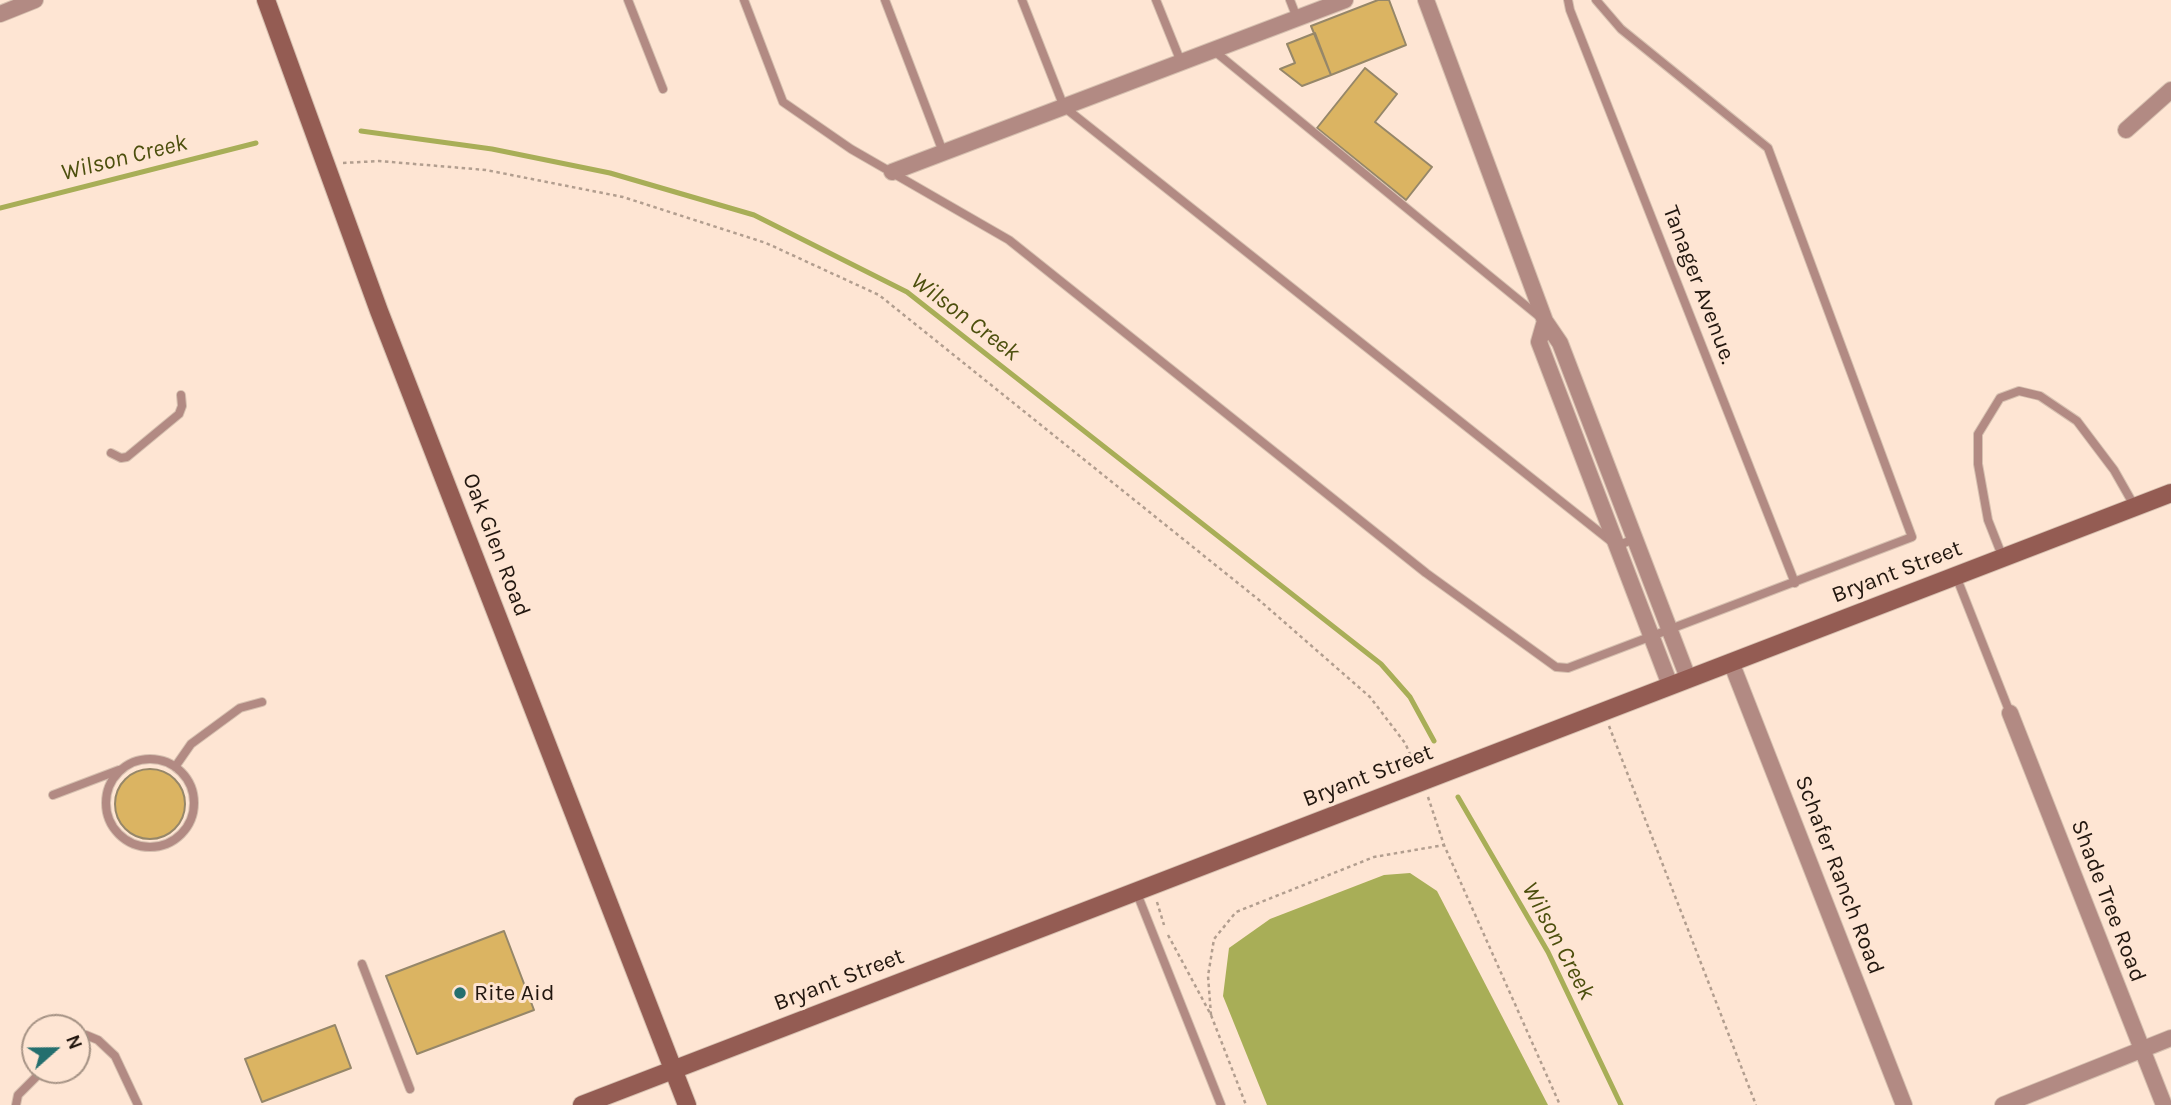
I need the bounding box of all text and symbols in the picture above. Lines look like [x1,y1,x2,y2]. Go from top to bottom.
water label: Wilson Creek [58,128,190,188]
street label: Tanager Avenue. [1656,202,1742,368]
water label: Wilson Creek [905,267,1025,367]
street label: Oak Glen Road [456,469,536,621]
street label: Bryant Street [1828,535,1966,609]
street label: Bryant Street [1299,739,1437,813]
street label: Schafer Ranch Road [1788,772,1890,978]
street label: Shade Tree Road [2064,816,2152,986]
water label: Wilson Creek [1515,877,1601,1005]
street label: Bryant Street [770,943,908,1017]
place label: Rite Aid [474,979,555,1007]
marker: Rite Aid [452,985,468,1001]
north arrow [21,1014,91,1084]
text: N [61,1032,86,1052]

